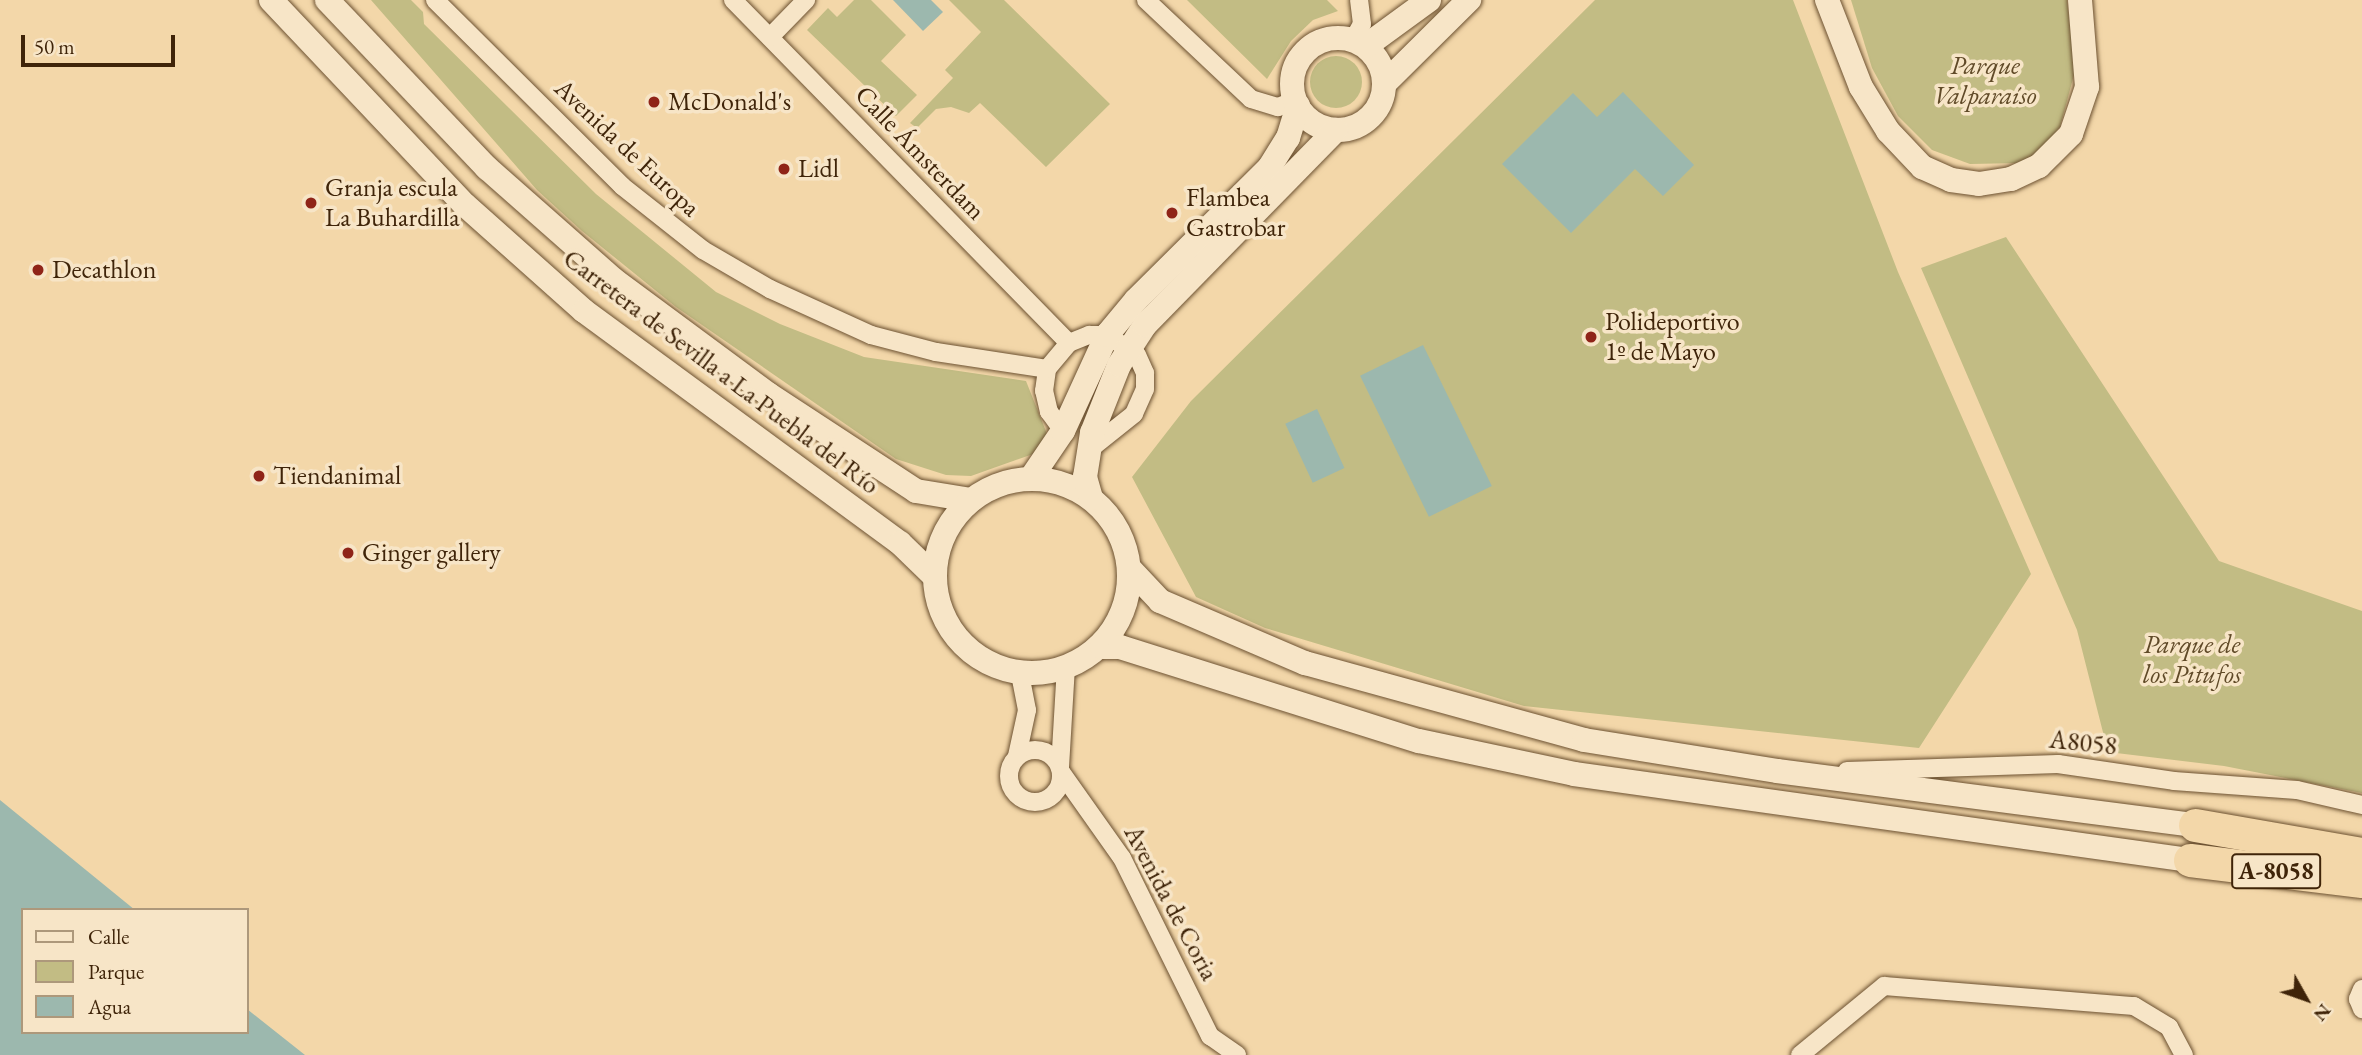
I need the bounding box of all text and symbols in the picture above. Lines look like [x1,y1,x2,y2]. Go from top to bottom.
scale bar [24,21,178,65]
text: 50 m [34,33,75,60]
park label: Parque Valparaíso [1933,50,2037,112]
street label: Avenida de Europa [548,73,706,223]
street label: Calle Ámsterdam [848,80,992,226]
place label: McDonald's [668,86,791,118]
marker: McDonald's [646,94,662,110]
place label: Lidl [798,153,839,185]
marker: Lidl [776,161,792,177]
place label: Granja escula La Buhardilla [325,172,460,234]
place label: Flambea Gastrobar [1186,182,1285,244]
marker: Granja escula La Buhardilla [303,195,319,211]
marker: Flambea Gastrobar [1164,205,1180,221]
street label: Carretera de Sevilla a La Puebla del Río [557,243,885,501]
place label: Decathlon [52,254,156,286]
marker: Decathlon [30,262,46,278]
place label: Polideportivo 1º de Mayo [1605,306,1740,368]
marker: Polideportivo 1º de Mayo [1583,329,1599,345]
place label: Tiendanimal [273,460,401,492]
marker: Tiendanimal [251,468,267,484]
place label: Ginger gallery [362,537,501,569]
marker: Ginger gallery [340,545,356,561]
park label: Parque de los Pitufos [2143,629,2241,690]
street label: A8058 [2048,724,2118,762]
street label: Avenida de Coria [1117,820,1225,986]
road number: A-8058 [2230,850,2322,892]
legend [21,908,248,1034]
text: Calle [88,923,130,950]
text: Parque [88,958,144,985]
north arrow [2271,964,2341,1034]
text: Agua [88,993,131,1020]
text: N [2308,999,2337,1027]

